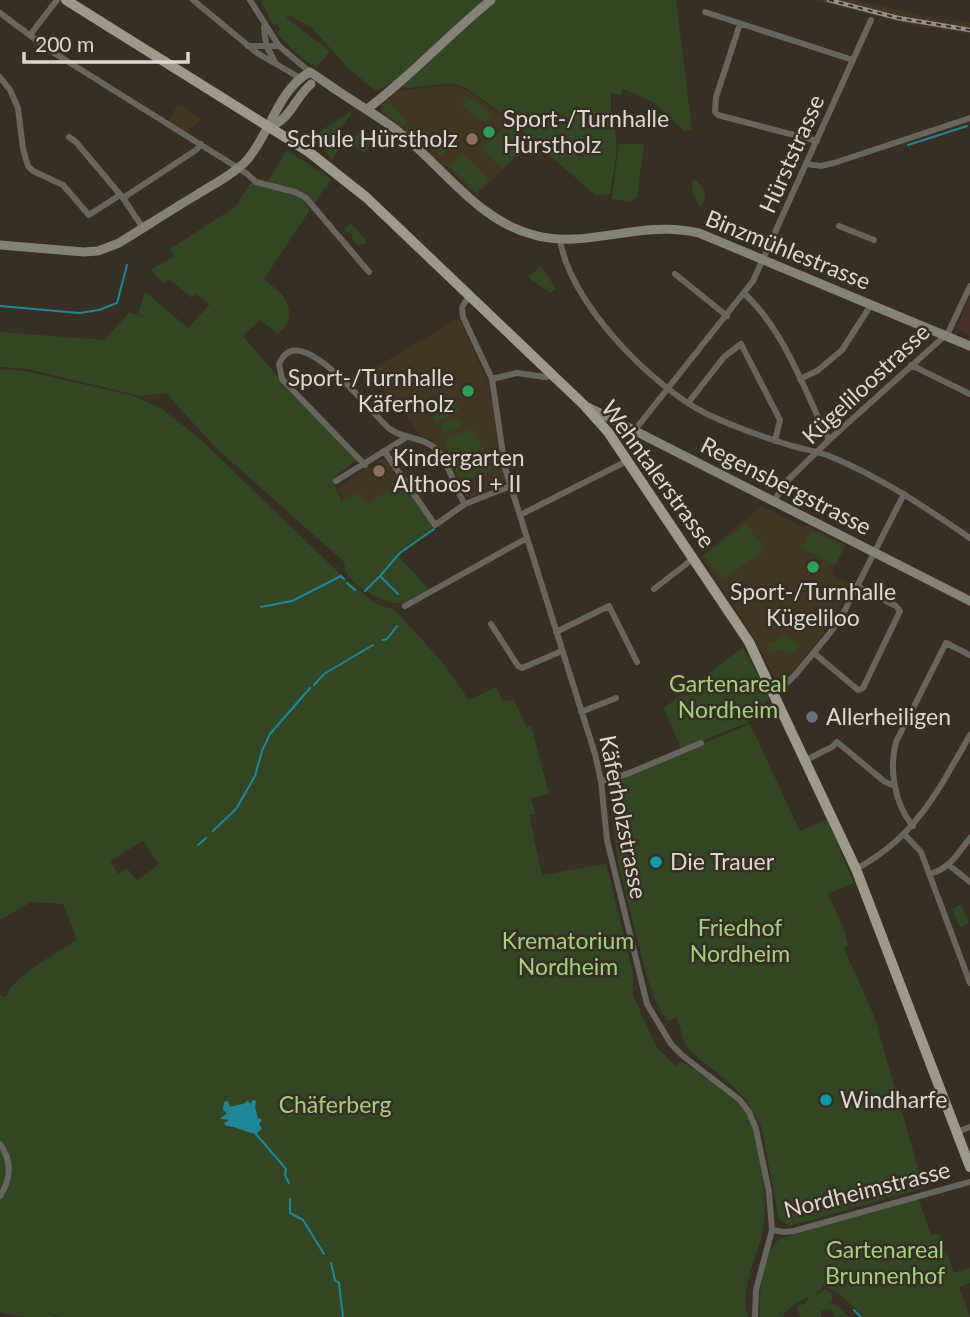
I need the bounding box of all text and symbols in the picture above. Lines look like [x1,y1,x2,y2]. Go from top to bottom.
scale bar [24,21,189,65]
text: 200 m [35,31,94,56]
street label: Hürststrasse [753,90,830,217]
place label: Sport-/Turnhalle Hürstholz [503,104,669,158]
place label: Schule Hürstholz [287,124,458,152]
marker: Sport-/Turnhalle Hürstholz [481,124,497,140]
marker: Schule Hürstholz [464,131,480,147]
street label: Binzmühlestrasse [702,203,875,295]
street label: Kügeliloostrasse [796,317,935,449]
place label: Sport-/Turnhalle Käferholz [288,363,454,417]
marker: Sport-/Turnhalle Käferholz [460,383,476,399]
street label: Wehntalerstrasse [596,394,722,553]
street label: Regensbergstrasse [697,430,876,540]
place label: Kindergarten Althoos I + II [393,443,525,497]
marker: Kindergarten Althoos I + II [371,463,387,479]
marker: Sport-/Turnhalle Kügeliloo [805,559,821,575]
place label: Sport-/Turnhalle Kügeliloo [730,577,896,631]
park label: Gartenareal Nordheim [669,669,787,723]
place label: Allerheiligen [826,702,951,730]
marker: Allerheiligen [804,709,820,725]
street label: Käferholzstrasse [594,733,654,901]
place label: Die Trauer [670,847,775,875]
marker: Die Trauer [648,854,664,870]
park label: Friedhof Nordheim [690,913,790,967]
park label: Krematorium Nordheim [502,926,634,980]
place label: Windharfe [840,1085,947,1113]
park label: Chäferberg [279,1090,391,1118]
marker: Windharfe [818,1092,834,1108]
street label: Nordheimstrasse [781,1155,953,1223]
park label: Gartenareal Brunnenhof [825,1235,945,1289]

